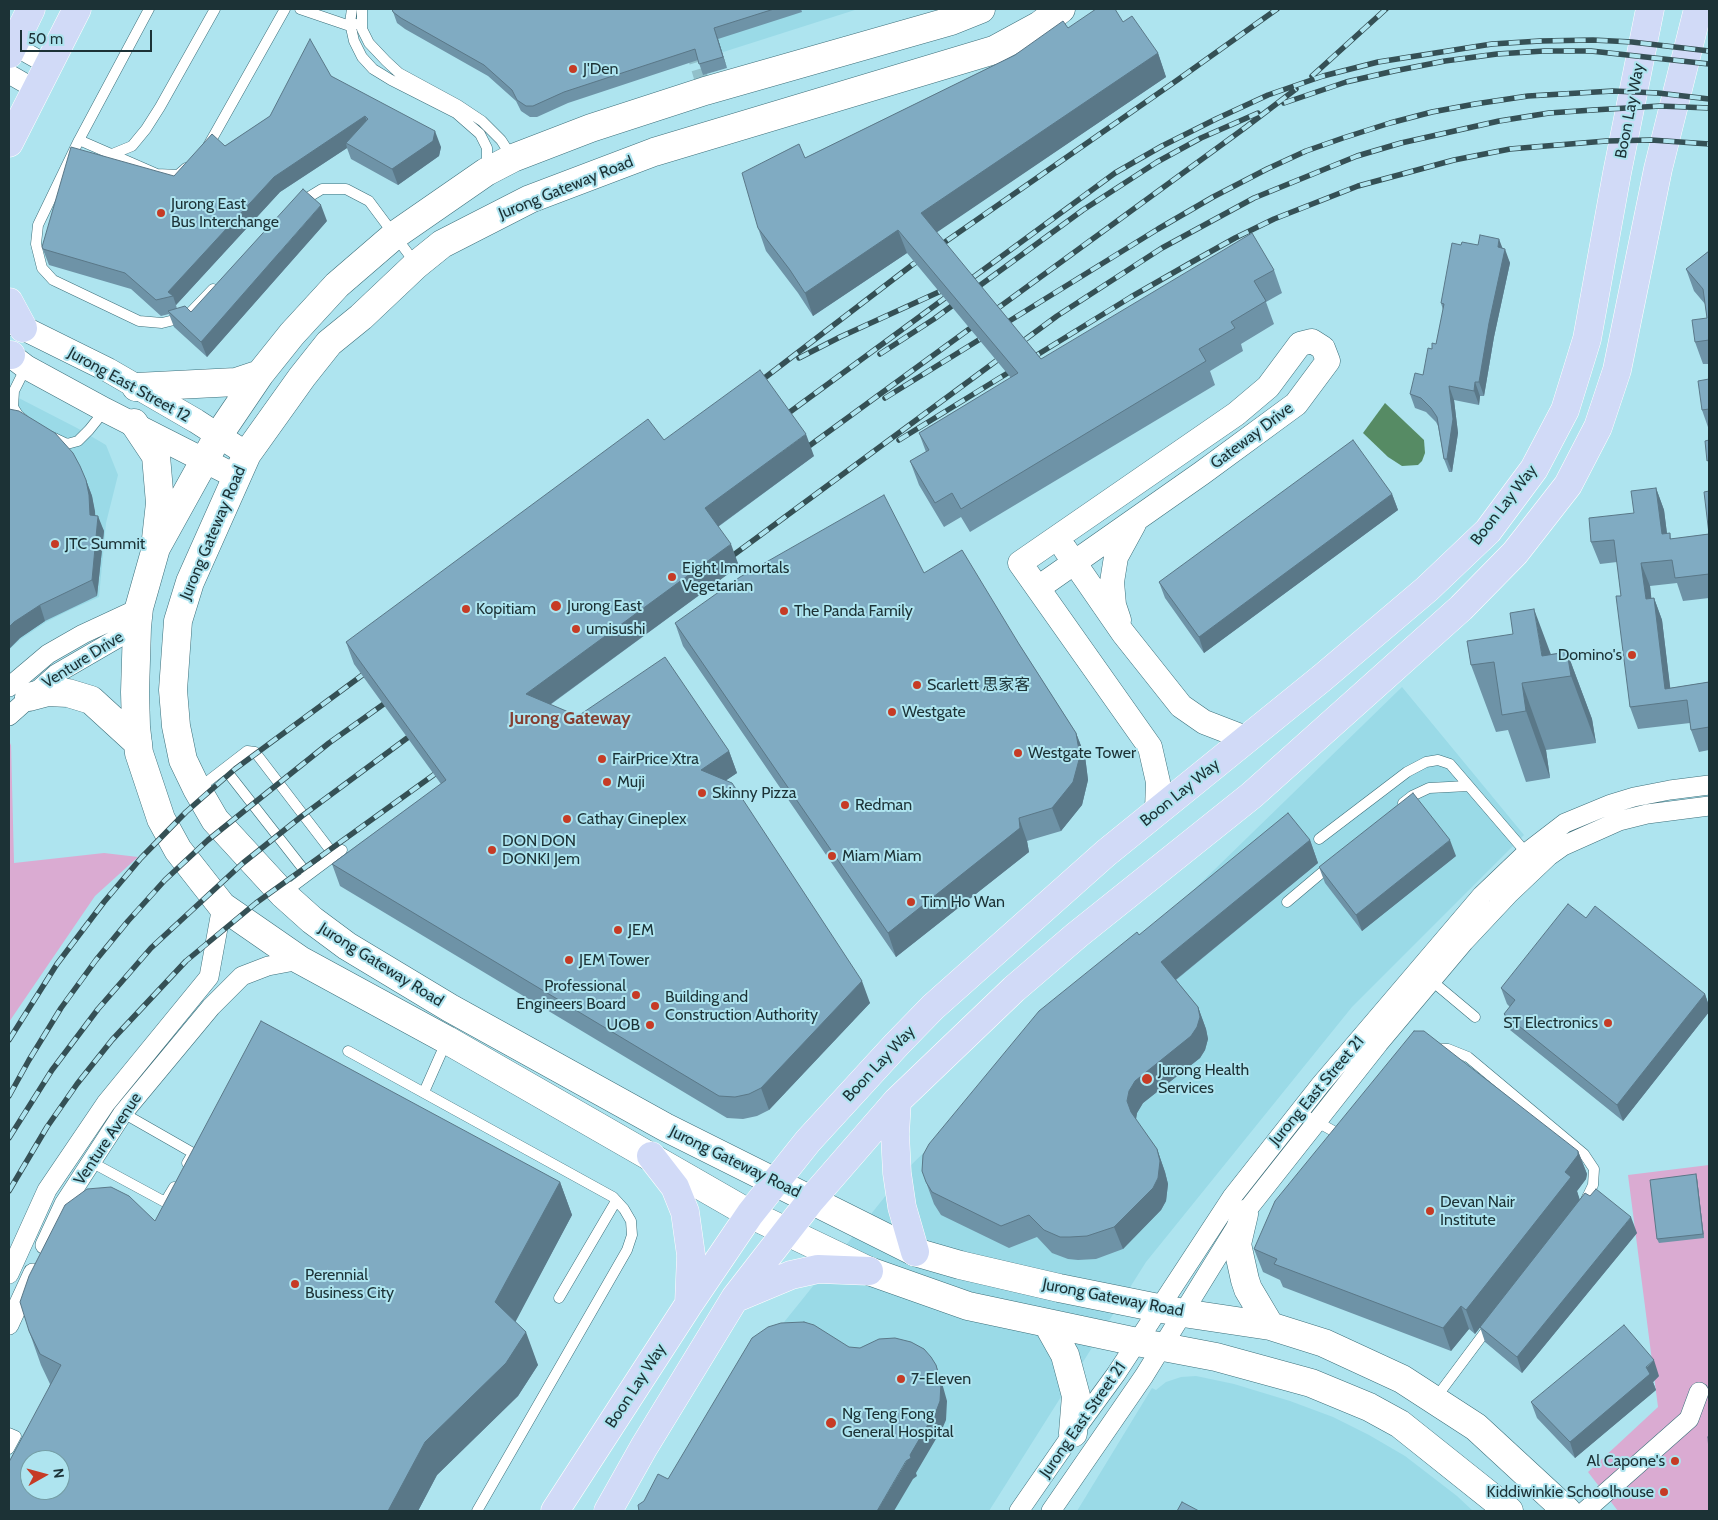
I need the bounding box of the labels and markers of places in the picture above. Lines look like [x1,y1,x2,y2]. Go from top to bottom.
place label: J'Den [583,59,619,79]
marker: J'Den [567,63,579,75]
place label: Jurong East Bus Interchange [171,194,279,232]
marker: Jurong East Bus Interchange [155,207,167,219]
place label: JTC Summit [65,534,145,554]
marker: JTC Summit [49,538,61,550]
place label: Eight Immortals Vegetarian [682,558,789,596]
marker: Eight Immortals Vegetarian [666,571,678,583]
place label: Jurong East [567,596,642,616]
place label: Kopitiam [476,599,536,619]
marker: Jurong East [549,599,563,613]
place label: The Panda Family [794,601,913,621]
marker: Kopitiam [460,603,472,615]
marker: The Panda Family [778,605,790,617]
place label: umisushi [586,619,646,639]
marker: umisushi [570,623,582,635]
place label: Domino's [1558,645,1622,665]
marker: Domino's [1626,649,1638,661]
place label: Scarlett 思家客 [927,675,1031,695]
marker: Scarlett 思家客 [911,679,923,691]
place label: Westgate [902,702,966,722]
marker: Westgate [886,706,898,718]
place label: Westgate Tower [1028,743,1136,763]
marker: Westgate Tower [1012,747,1024,759]
place label: FairPrice Xtra [612,749,699,769]
marker: FairPrice Xtra [596,753,608,765]
place label: Muji [617,772,645,792]
marker: Muji [601,776,613,788]
place label: Skinny Pizza [712,783,796,803]
marker: Skinny Pizza [696,787,708,799]
place label: Redman [855,795,912,815]
marker: Redman [839,799,851,811]
place label: Cathay Cineplex [577,809,687,829]
marker: Cathay Cineplex [561,813,573,825]
place label: DON DON DONKI Jem [502,831,580,869]
marker: DON DON DONKI Jem [486,844,498,856]
place label: Miam Miam [842,846,921,866]
marker: Miam Miam [826,850,838,862]
place label: Tim Ho Wan [921,892,1005,912]
marker: Tim Ho Wan [905,896,917,908]
place label: JEM [628,920,654,940]
marker: JEM [612,924,624,936]
place label: JEM Tower [579,950,649,970]
marker: JEM Tower [563,954,575,966]
place label: Professional Engineers Board [516,976,626,1014]
place label: Building and Construction Authority [665,987,818,1025]
marker: Professional Engineers Board [630,989,642,1001]
marker: Building and Construction Authority [649,1000,661,1012]
place label: ST Electronics [1503,1013,1598,1033]
place label: UOB [607,1015,640,1035]
marker: ST Electronics [1602,1017,1614,1029]
marker: UOB [644,1019,656,1031]
place label: Jurong Health Services [1158,1060,1249,1098]
marker: Jurong Health Services [1140,1072,1154,1086]
place label: Devan Nair Institute [1440,1192,1515,1230]
marker: Devan Nair Institute [1424,1205,1436,1217]
place label: Perennial Business City [305,1265,394,1303]
marker: Perennial Business City [289,1278,301,1290]
place label: 7-Eleven [911,1369,971,1389]
marker: 7-Eleven [895,1373,907,1385]
place label: Ng Teng Fong General Hospital [842,1404,954,1442]
marker: Ng Teng Fong General Hospital [824,1416,838,1430]
place label: Al Capone's [1587,1451,1665,1471]
marker: Al Capone's [1669,1455,1681,1467]
place label: Kiddiwinkie Schoolhouse [1486,1482,1654,1502]
marker: Kiddiwinkie Schoolhouse [1658,1486,1670,1498]

